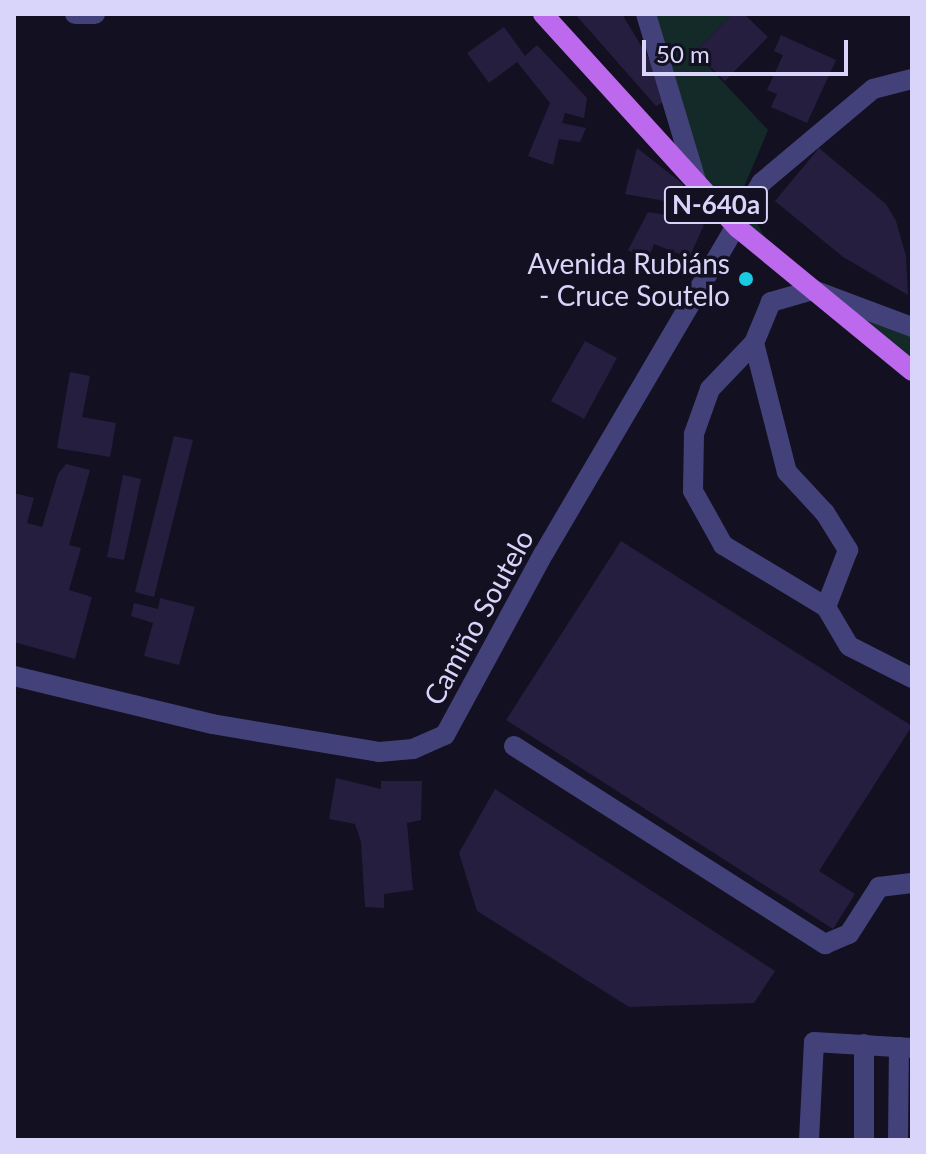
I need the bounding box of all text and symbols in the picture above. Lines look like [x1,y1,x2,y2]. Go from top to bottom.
scale bar [646,24,852,74]
text: 50 m [656,39,710,68]
road number: N-640a [662,183,770,227]
place label: Avenida Rubiáns - Cruce Soutelo [528,246,730,312]
marker: Avenida Rubiáns - Cruce Soutelo [737,270,755,288]
street label: Camiño Soutelo [416,524,540,710]

